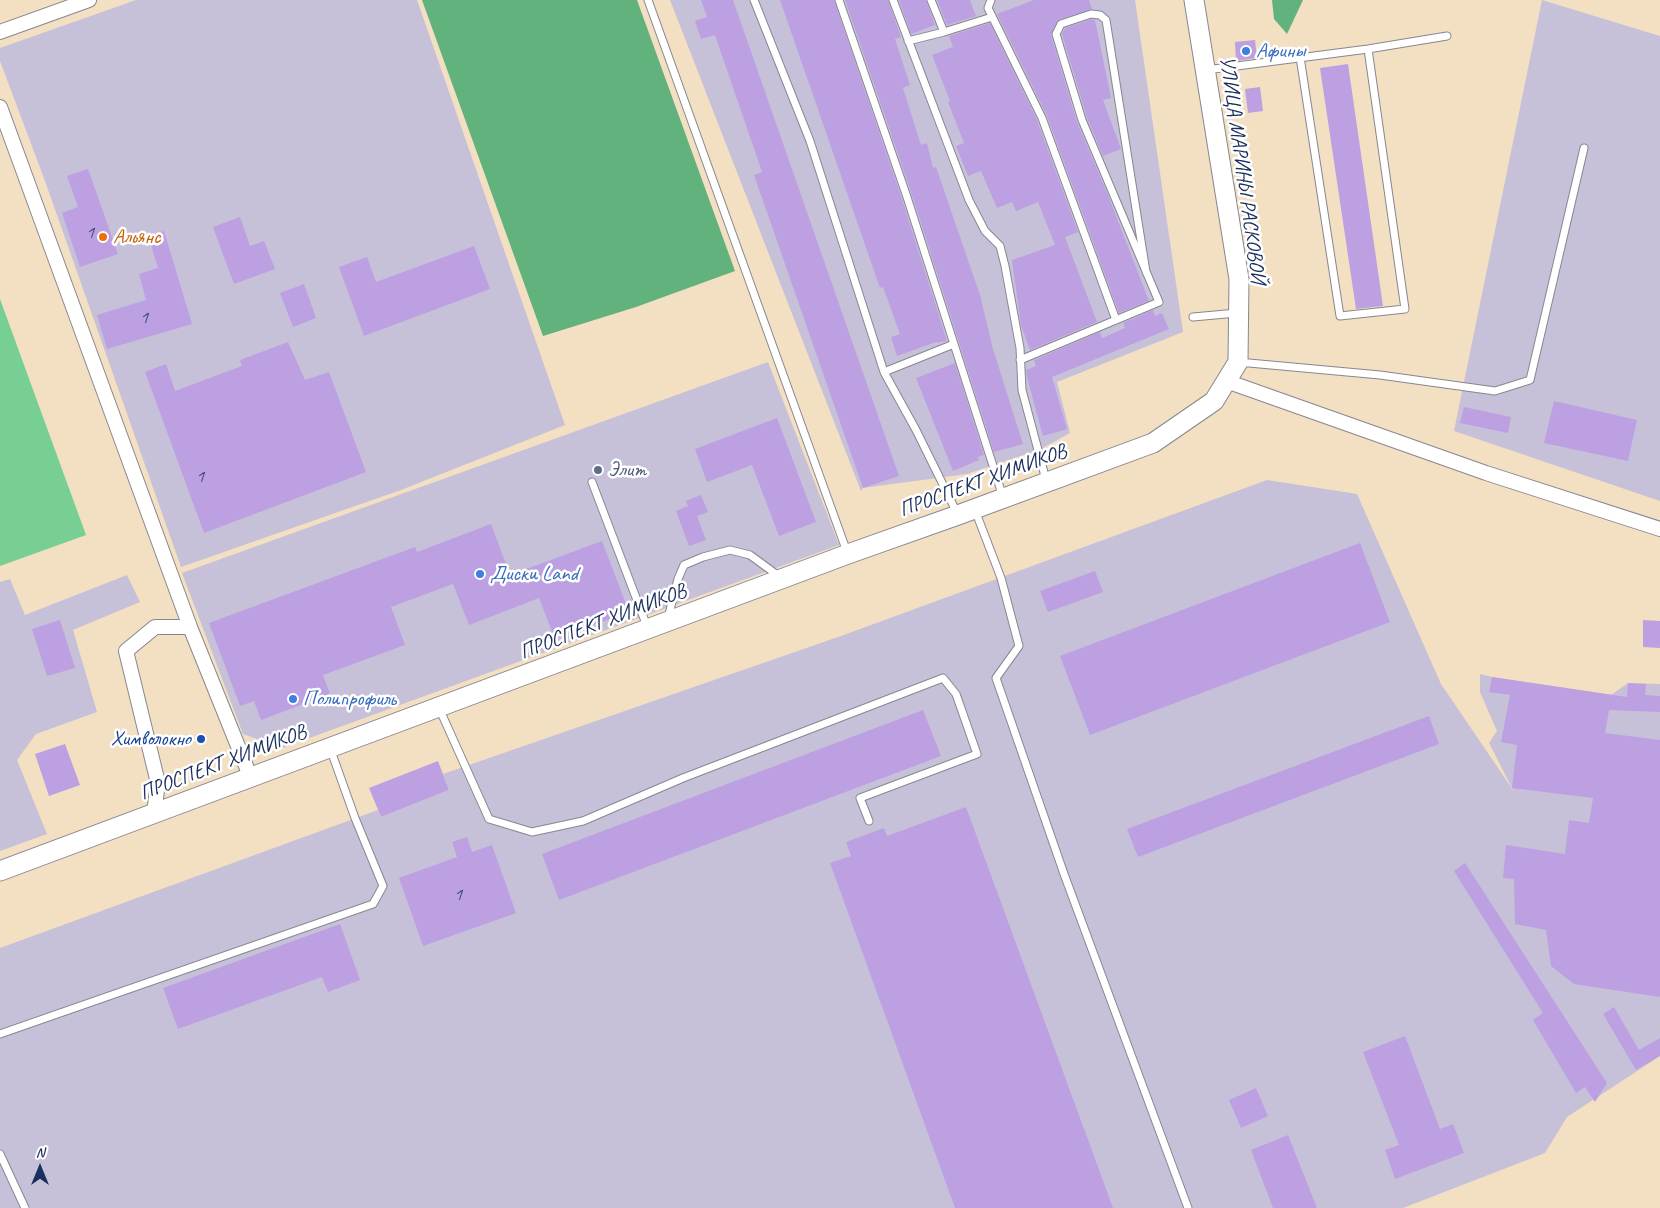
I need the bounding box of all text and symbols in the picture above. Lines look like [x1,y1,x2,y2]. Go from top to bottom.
place label: Афины [1256,38,1305,64]
marker: Афины [1240,45,1252,57]
street label: УЛИЦА МАРИНЫ РАСКОВОЙ [1214,54,1270,286]
house number: 1 [86,222,94,244]
place label: Альянс [113,224,160,250]
marker: Альянс [97,231,109,243]
house number: 1 [140,307,148,329]
street label: ПРОСПЕКТ ХИМИКОВ [896,439,1070,523]
place label: Элит [608,457,646,483]
marker: Элит [592,464,604,476]
house number: 1 [196,466,204,488]
place label: Диски Land [490,561,578,587]
marker: Диски Land [474,568,486,580]
street label: ПРОСПЕКТ ХИМИКОВ [516,579,690,665]
place label: Полипрофиль [303,686,396,712]
marker: Полипрофиль [287,693,299,705]
street label: ПРОСПЕКТ ХИМИКОВ [136,720,310,806]
place label: Химволокно [111,726,191,752]
marker: Химволокно [195,733,207,745]
house number: 1 [454,884,462,906]
north arrow [15,1143,65,1193]
text: N [36,1144,44,1161]

